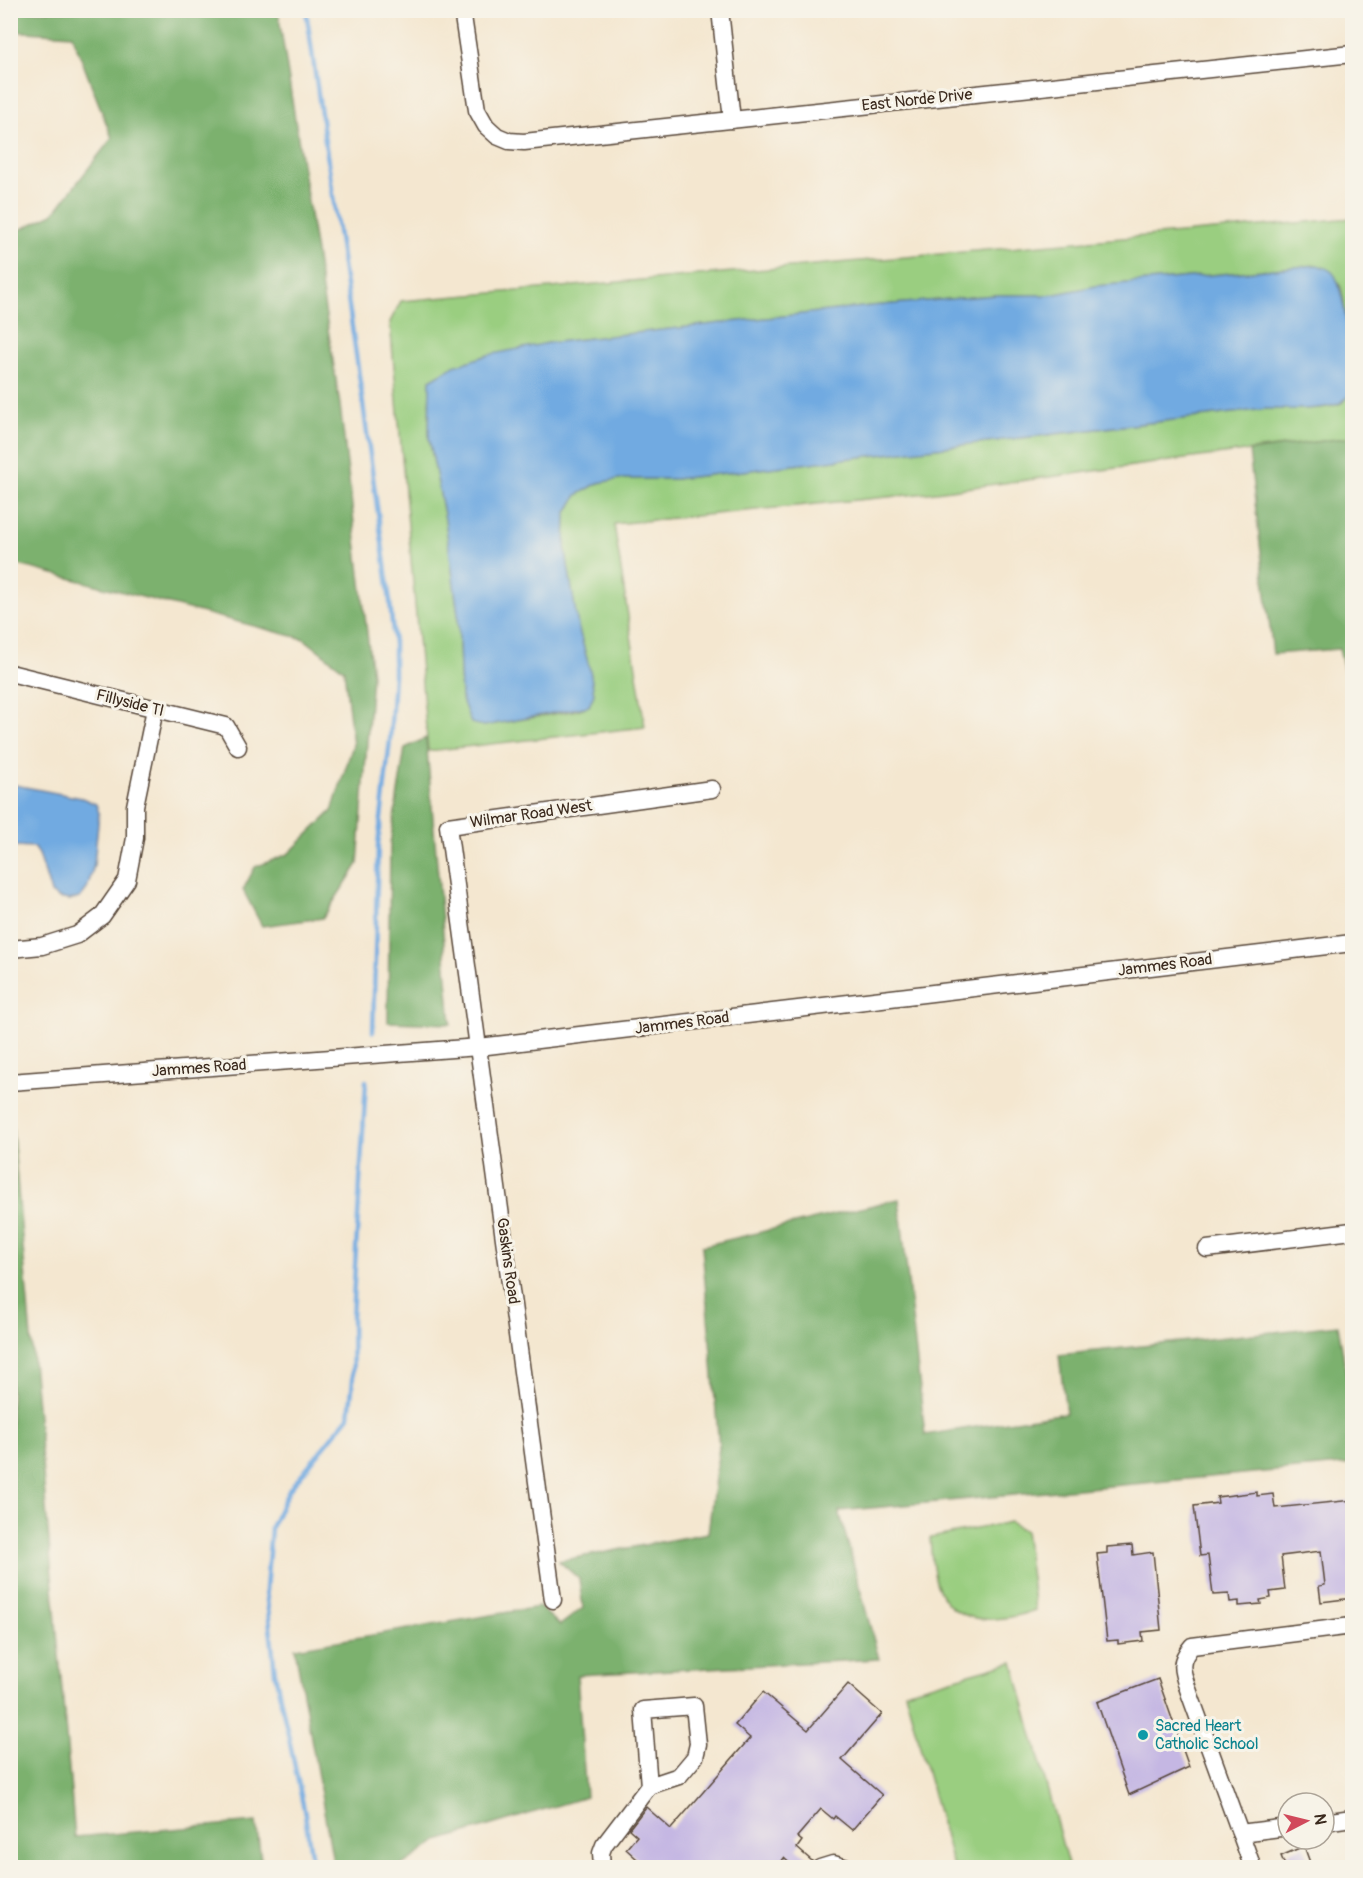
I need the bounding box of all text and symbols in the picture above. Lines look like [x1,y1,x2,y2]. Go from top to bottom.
street label: East Norde Drive [861,84,973,116]
street label: Fillyside Tl [94,685,166,721]
street label: Wilmar Road West [469,795,594,832]
street label: Jammes Road [1117,949,1213,981]
street label: Jammes Road [634,1007,730,1039]
street label: Jammes Road [151,1055,247,1081]
street label: Gaskins Road [492,1217,524,1305]
place label: Sacred Heart Catholic School [1155,1716,1259,1754]
marker: Sacred Heart Catholic School [1136,1728,1150,1742]
north arrow [1276,1791,1336,1851]
text: N [1309,1813,1331,1826]

